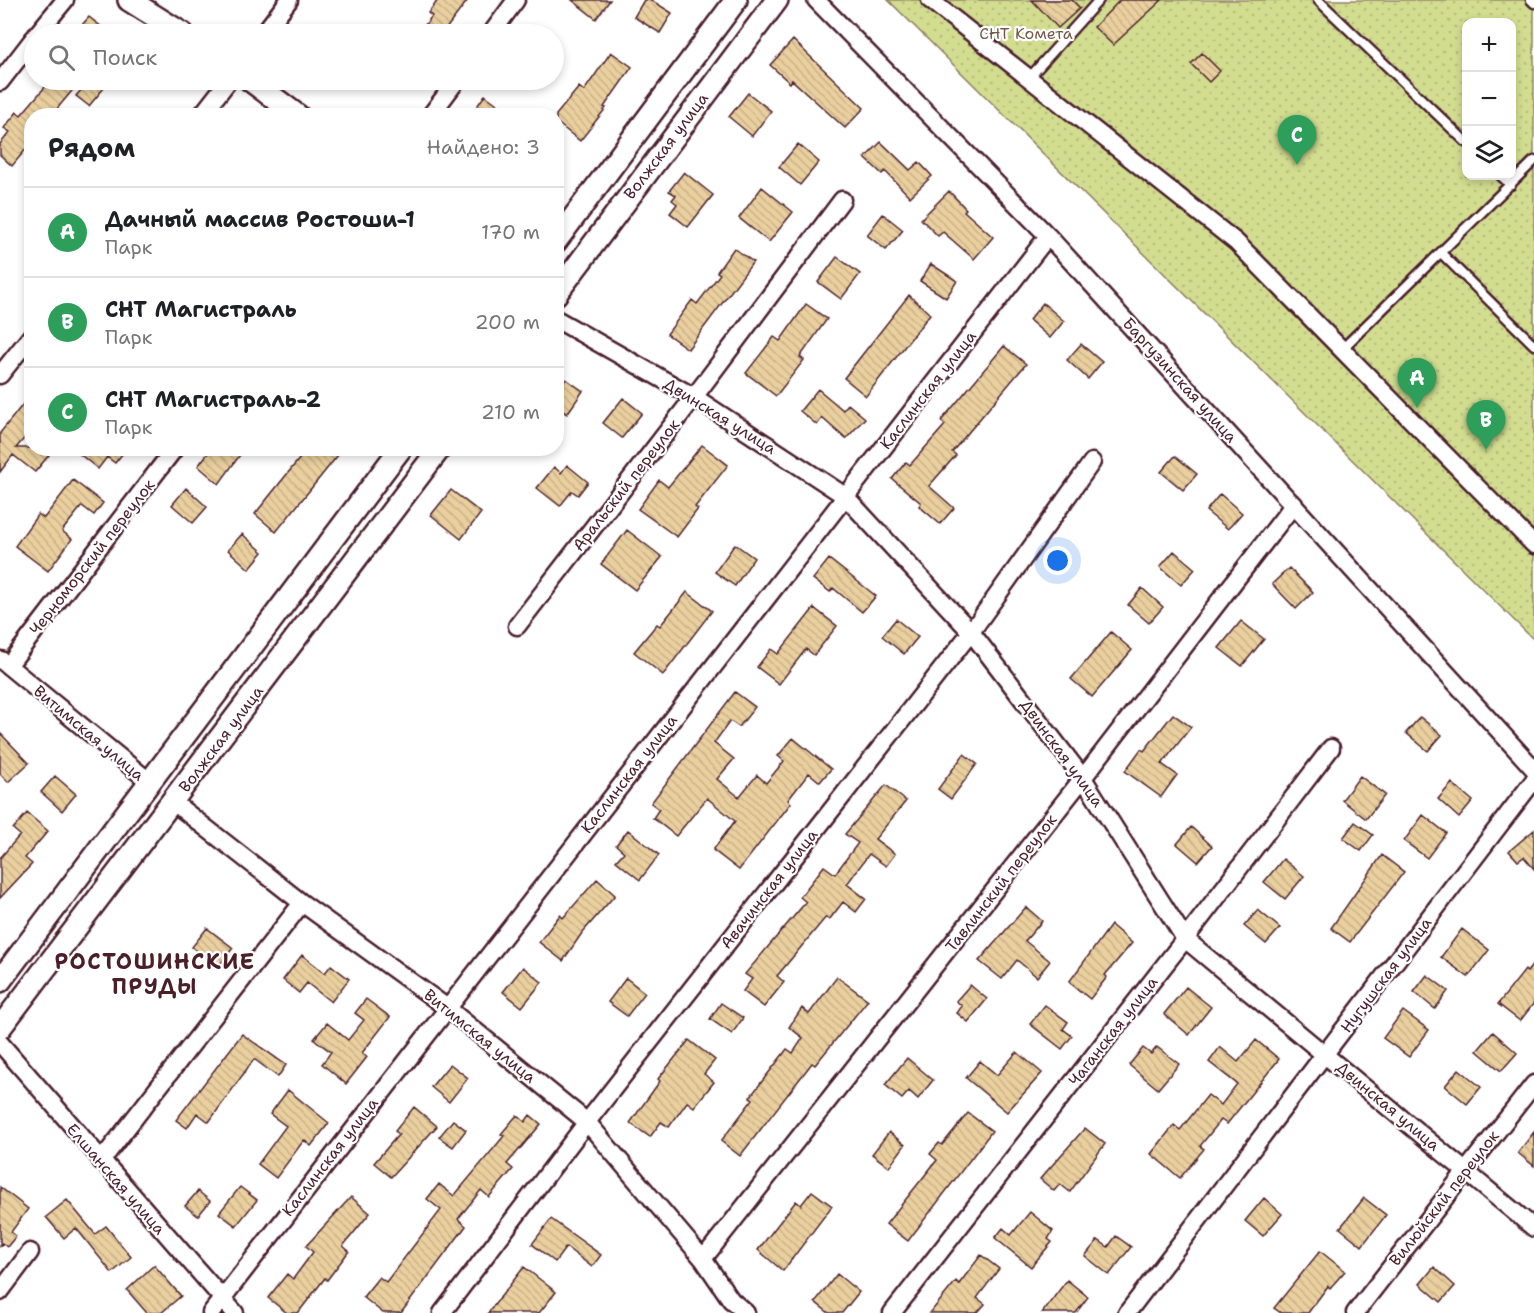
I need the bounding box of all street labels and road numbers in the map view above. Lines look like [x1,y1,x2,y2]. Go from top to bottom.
street label: Волжская улица [619,88,713,204]
street label: Баргузинская улица [1118,313,1242,447]
street label: Каслинская улица [875,326,981,454]
street label: Двинская улица [660,373,780,459]
street label: Аральский переулок [568,414,685,555]
street label: Черноморский переулок [25,474,160,639]
street label: Витимская улица [29,681,149,786]
street label: Волжская улица [174,681,268,797]
street label: Двинская улица [1016,695,1108,811]
street label: Каслинская улица [576,710,682,838]
street label: Тавлинский переулок [941,809,1062,956]
street label: Авачинская улица [716,825,822,953]
street label: Нугушская улица [1336,913,1436,1037]
street label: Чаганская улица [1064,972,1162,1090]
street label: Витимская улица [420,984,540,1088]
street label: Двинская улица [1332,1057,1444,1155]
street label: Каслинская улица [277,1093,383,1221]
street label: Елшанская улица [62,1119,170,1239]
street label: Вилюйский переулок [1384,1125,1504,1270]

